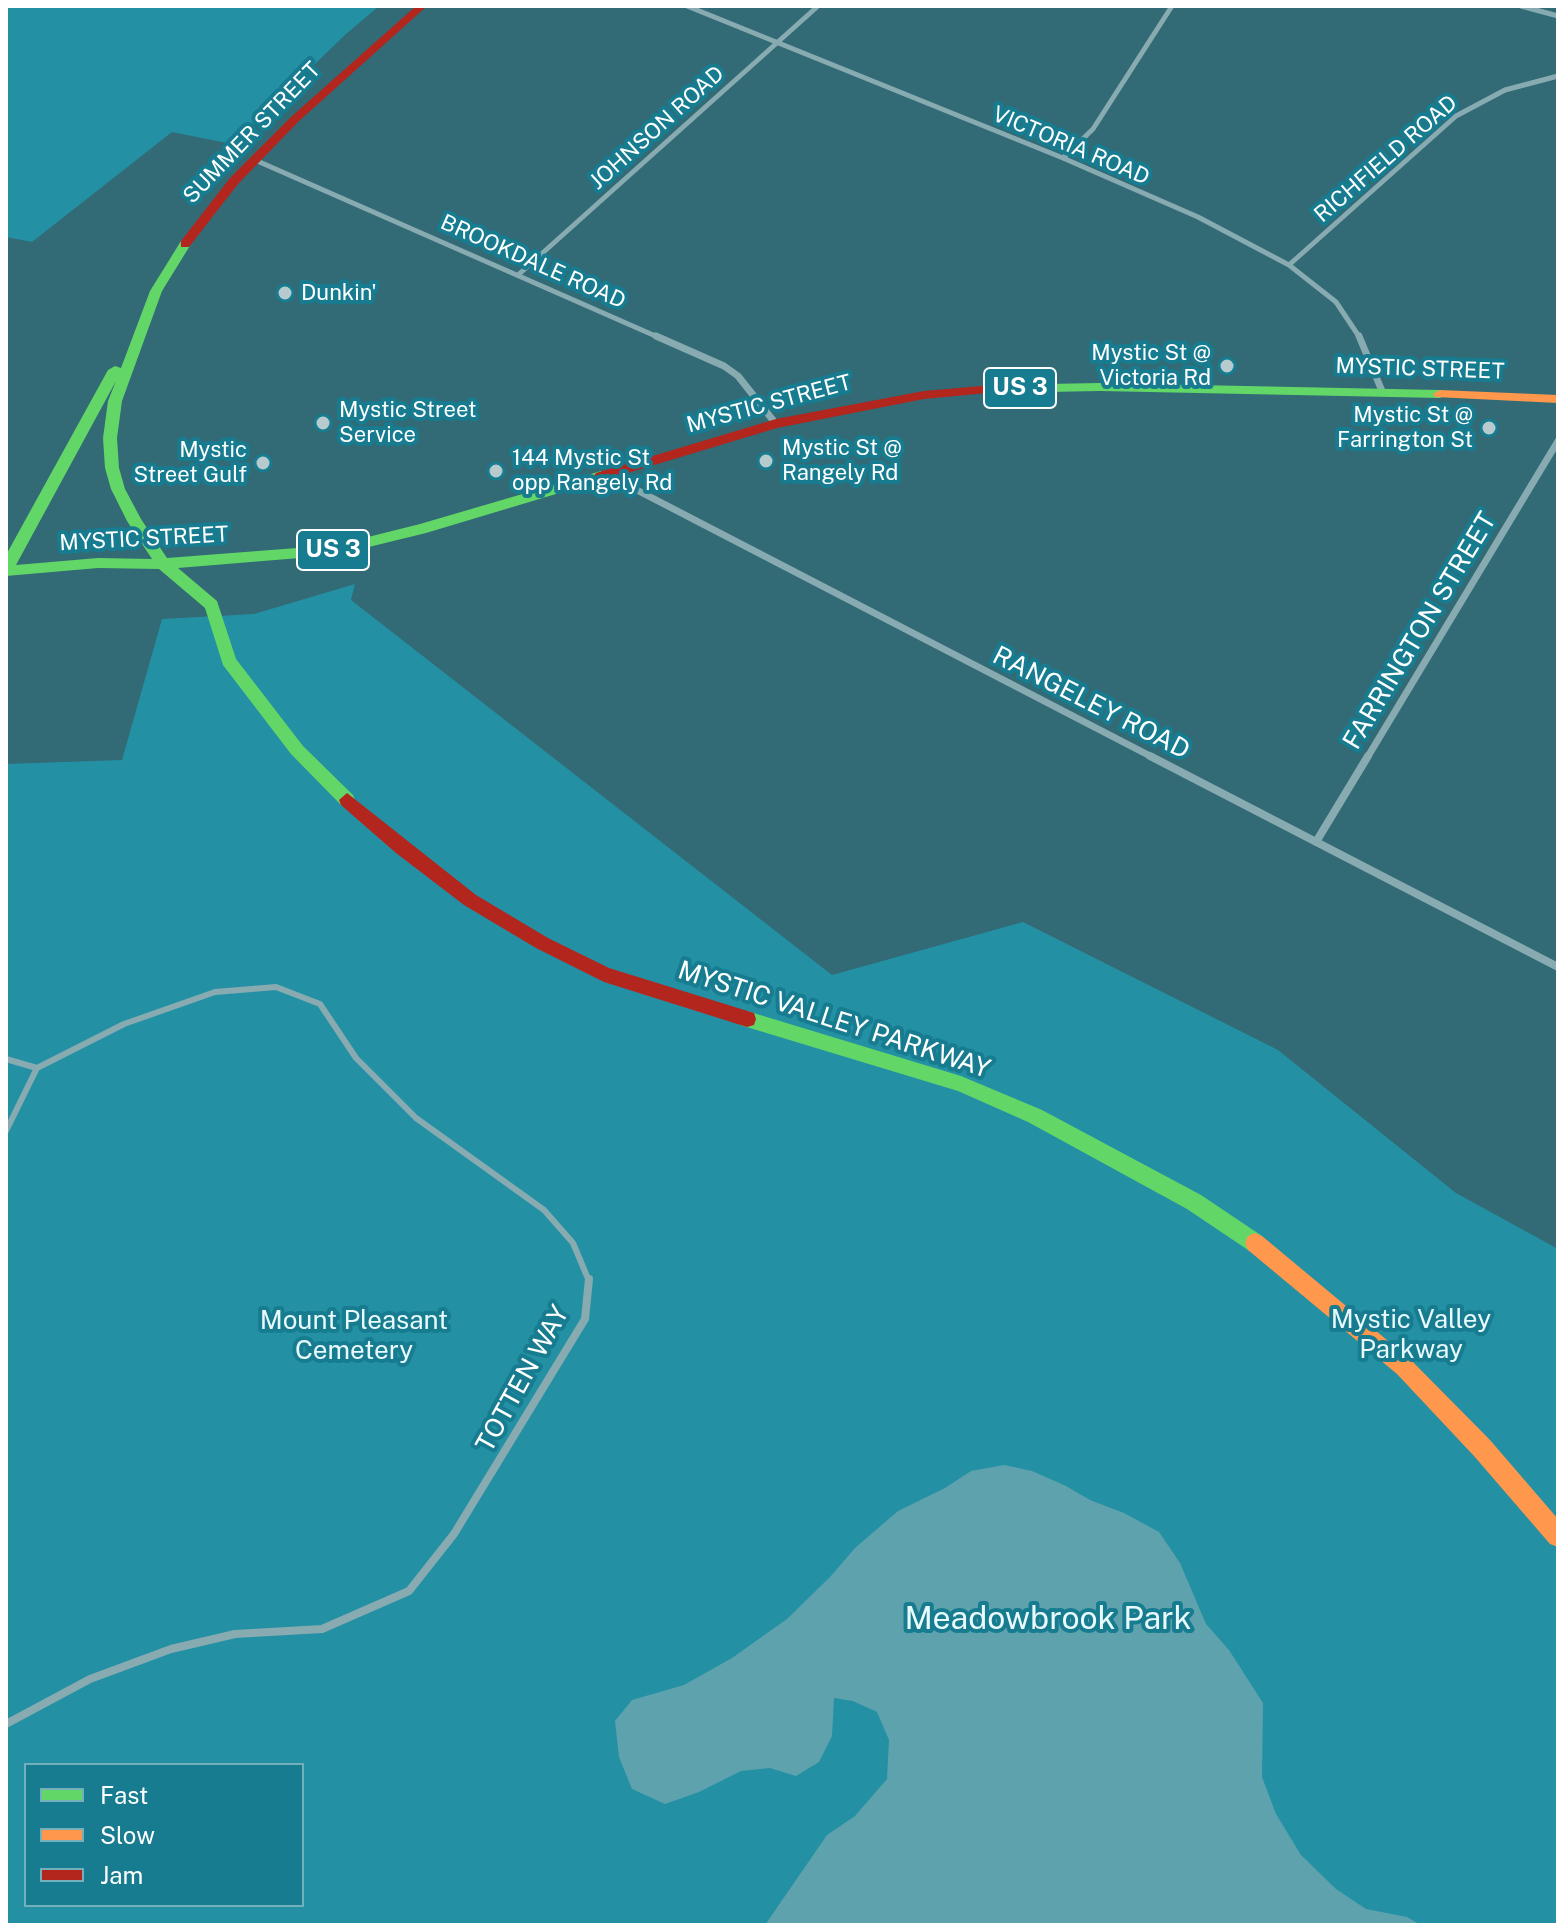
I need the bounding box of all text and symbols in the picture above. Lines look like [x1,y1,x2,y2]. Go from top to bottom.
street label: SUMMER STREET [178,57,326,209]
street label: JOHNSON ROAD [584,61,730,195]
street label: RICHFIELD ROAD [1309,90,1463,228]
street label: VICTORIA ROAD [989,101,1153,191]
street label: BROOKDALE ROAD [436,209,630,315]
place label: Dunkin' [301,280,377,306]
marker: Dunkin' [276,284,294,302]
place label: Mystic St @ Victoria Rd [1091,340,1211,392]
street label: MYSTIC STREET [1335,353,1505,385]
marker: Mystic St @ Victoria Rd [1218,357,1236,375]
road number: US 3 [984,368,1056,408]
street label: MYSTIC STREET [684,369,854,439]
place label: Mystic Street Service [339,397,476,448]
place label: Mystic St @ Farrington St [1337,402,1473,454]
marker: Mystic Street Service [314,414,332,432]
marker: Mystic St @ Farrington St [1480,419,1498,437]
place label: Mystic St @ Rangely Rd [782,435,902,486]
place label: Mystic Street Gulf [133,437,247,488]
place label: 144 Mystic St opp Rangely Rd [512,445,672,496]
marker: Mystic St @ Rangely Rd [757,452,775,470]
marker: Mystic Street Gulf [254,454,272,472]
marker: 144 Mystic St opp Rangely Rd [487,462,505,480]
street label: FARRINGTON STREET [1337,507,1503,755]
street label: MYSTIC STREET [59,521,229,557]
road number: US 3 [297,530,369,570]
street label: RANGELEY ROAD [987,640,1195,766]
street label: MYSTIC VALLEY PARKWAY [674,955,994,1085]
street label: TOTTEN WAY [470,1300,576,1458]
park label: Mystic Valley Parkway [1331,1304,1491,1366]
park label: Mount Pleasant Cemetery [260,1305,448,1366]
park label: Meadowbrook Park [904,1600,1192,1638]
legend [24,1763,304,1907]
text: Fast [100,1781,148,1809]
text: Slow [100,1821,155,1849]
text: Jam [100,1861,143,1889]

